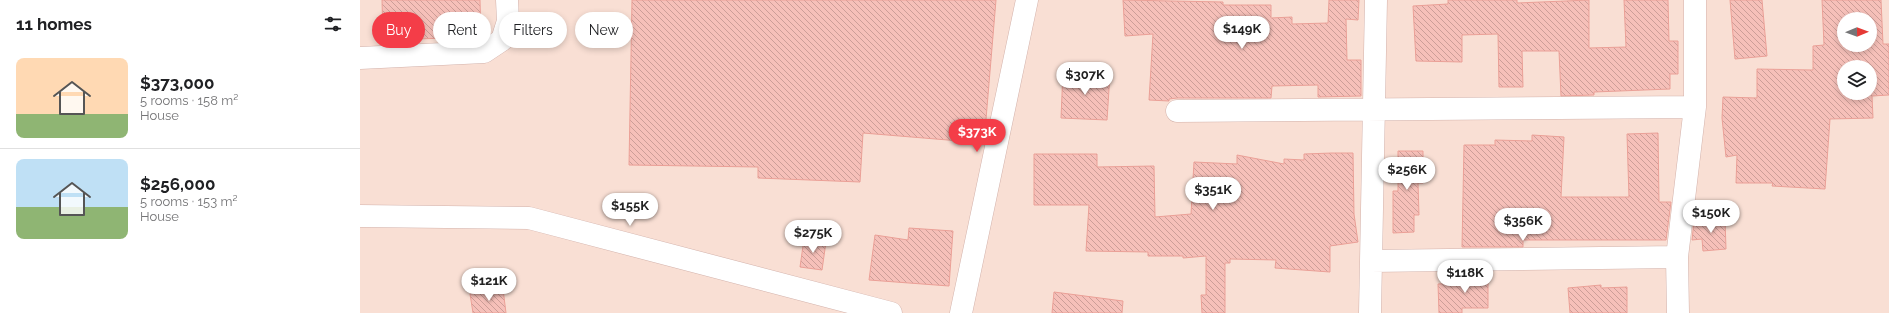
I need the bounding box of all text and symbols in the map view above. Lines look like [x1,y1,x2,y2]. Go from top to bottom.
chip: Buy [372,12,425,48]
chip: Rent [433,12,491,48]
chip: Filters [499,12,567,48]
chip: New [575,12,633,48]
north arrow [1837,12,1877,52]
map controls [1837,12,1877,100]
icon: filters [322,13,344,35]
text: 11 homes [16,14,92,34]
pin: $149K [1214,16,1270,50]
text: $149K [1223,21,1261,36]
button: layers [1837,60,1877,100]
pin: $307K [1057,62,1113,96]
text: $307K [1065,67,1105,82]
text: $373,000 [140,73,214,93]
icon: home [48,74,96,122]
text: 5 rooms · 158 m² [140,93,238,108]
text: House [140,108,179,123]
pin: $373K [949,119,1005,153]
text: $373K [958,124,996,139]
pin: $256K [1379,157,1435,191]
text: $256K [1387,162,1427,177]
text: $256,000 [140,174,215,194]
icon: home [48,175,96,223]
pin: $351K [1185,177,1241,211]
text: $351K [1194,182,1232,197]
pin: $155K [602,193,658,227]
text: 5 rooms · 153 m² [140,194,237,209]
text: $155K [611,198,649,213]
pin: $150K [1683,200,1739,234]
text: $150K [1692,205,1730,220]
pin: $356K [1495,208,1551,242]
text: House [140,209,179,224]
text: $356K [1503,213,1543,228]
pin: $275K [785,220,841,254]
text: $275K [794,225,832,240]
pin: $118K [1437,260,1493,294]
text: $118K [1446,265,1484,280]
pin: $121K [461,268,517,302]
text: $121K [470,273,508,288]

